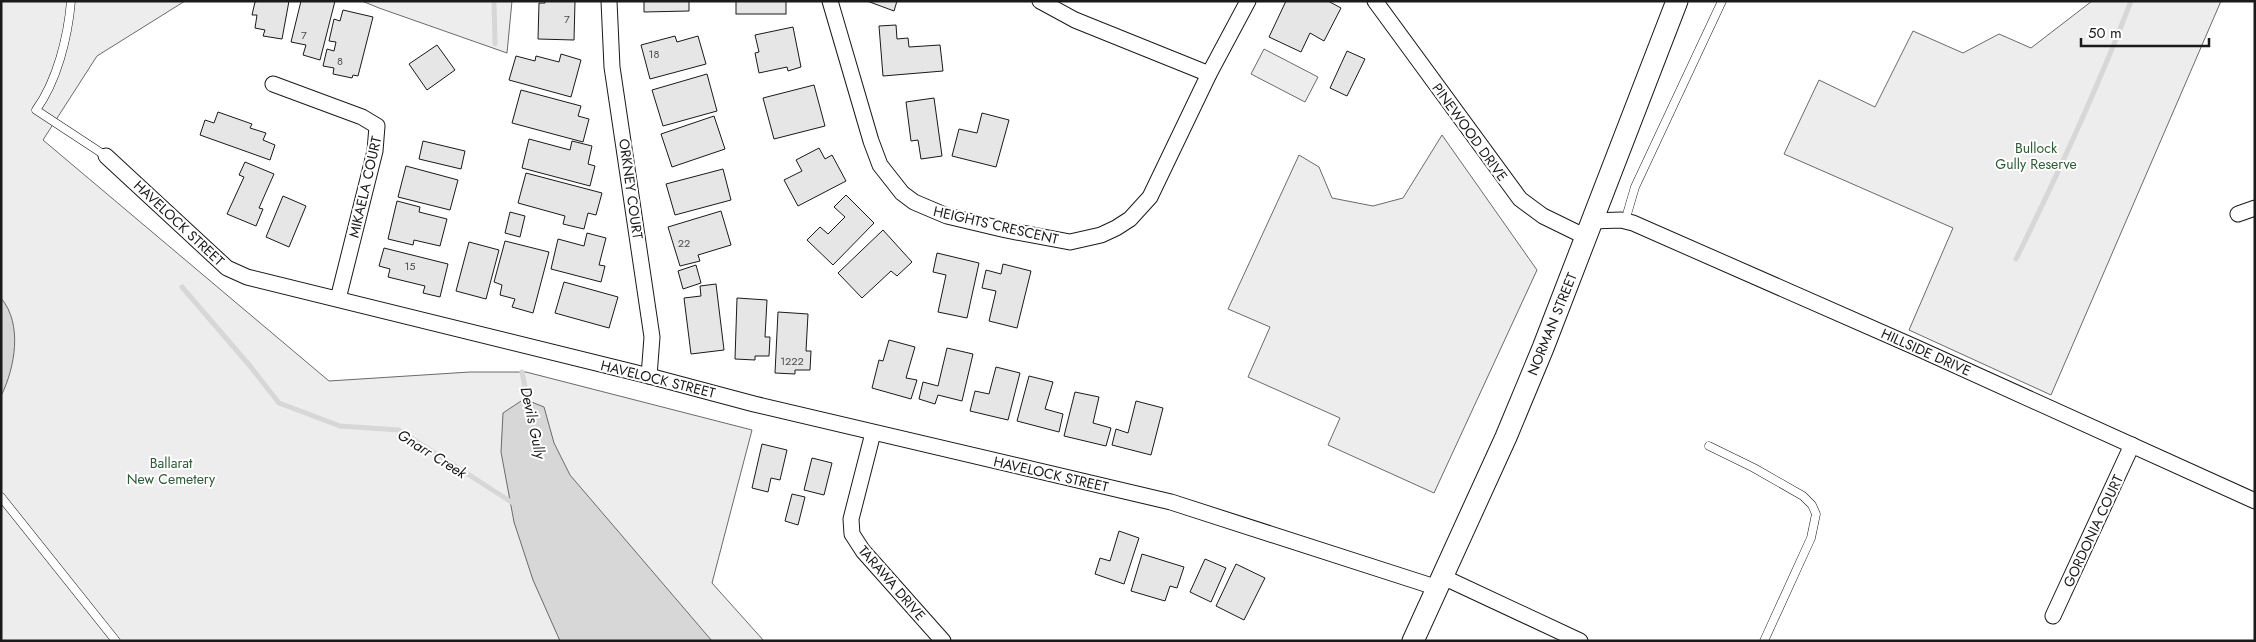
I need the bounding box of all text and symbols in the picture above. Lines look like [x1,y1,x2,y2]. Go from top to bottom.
house number: 7 [564,11,570,27]
scale bar [2081,15,2208,47]
text: 50 m [2088,22,2122,44]
house number: 7 [301,27,307,43]
house number: 18 [649,46,659,62]
house number: 8 [337,53,343,69]
street label: PINEWOOD DRIVE [1428,79,1512,185]
street label: MIKAELA COURT [344,134,386,240]
street label: ORKNEY COURT [614,138,648,241]
park label: Bullock Gully Reserve [1995,138,2077,174]
street label: HAVELOCK STREET [129,176,229,271]
street label: HEIGHTS CRESCENT [931,201,1061,249]
house number: 22 [678,235,690,251]
house number: 15 [404,258,416,274]
street label: NORMAN STREET [1522,269,1582,378]
street label: HILLSIDE DRIVE [1878,323,1974,381]
house number: 1222 [780,353,804,369]
street label: HAVELOCK STREET [599,355,718,403]
water label: Devils Gully [515,385,552,463]
water label: Gnarr Creek [393,424,471,484]
street label: HAVELOCK STREET [992,451,1111,497]
park label: Ballarat New Cemetery [127,453,216,489]
street label: GORDONIA COURT [2058,471,2128,590]
street label: TARAWA DRIVE [854,541,930,625]

